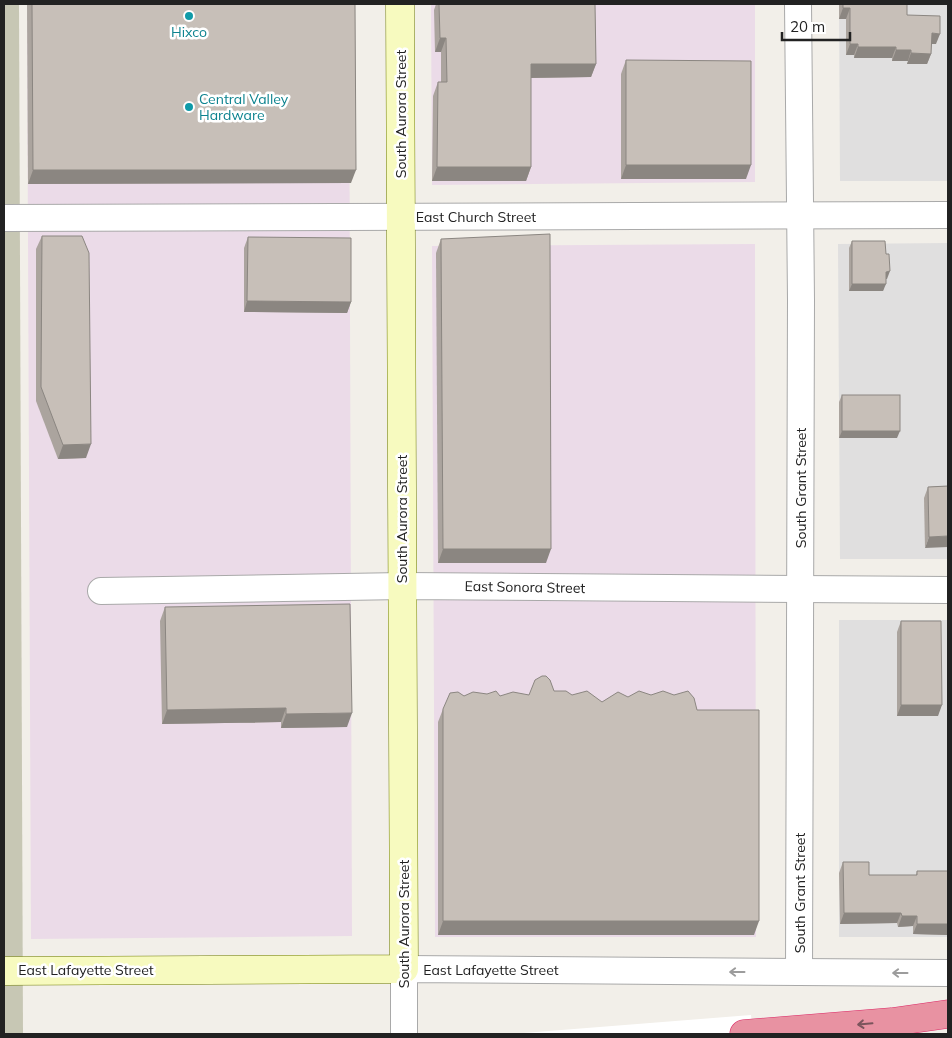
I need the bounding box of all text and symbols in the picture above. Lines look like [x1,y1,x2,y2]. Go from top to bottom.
marker: Hixco [183,10,195,22]
scale bar [782,10,850,42]
text: 20 m [790,17,825,36]
place label: Hixco [171,23,207,41]
street label: South Aurora Street [392,50,410,178]
place label: Central Valley Hardware [199,90,289,124]
marker: Central Valley Hardware [183,101,195,113]
street label: East Church Street [416,208,536,226]
street label: South Grant Street [792,428,810,548]
street label: South Aurora Street [393,455,411,583]
street label: East Sonora Street [465,577,586,597]
street label: South Grant Street [791,833,809,953]
street label: South Aurora Street [395,860,413,988]
street label: East Lafayette Street [18,961,154,979]
street label: East Lafayette Street [423,961,559,979]
one-way arrow [729,967,746,977]
one-way arrow [892,968,908,978]
one-way arrow [858,1020,874,1029]

